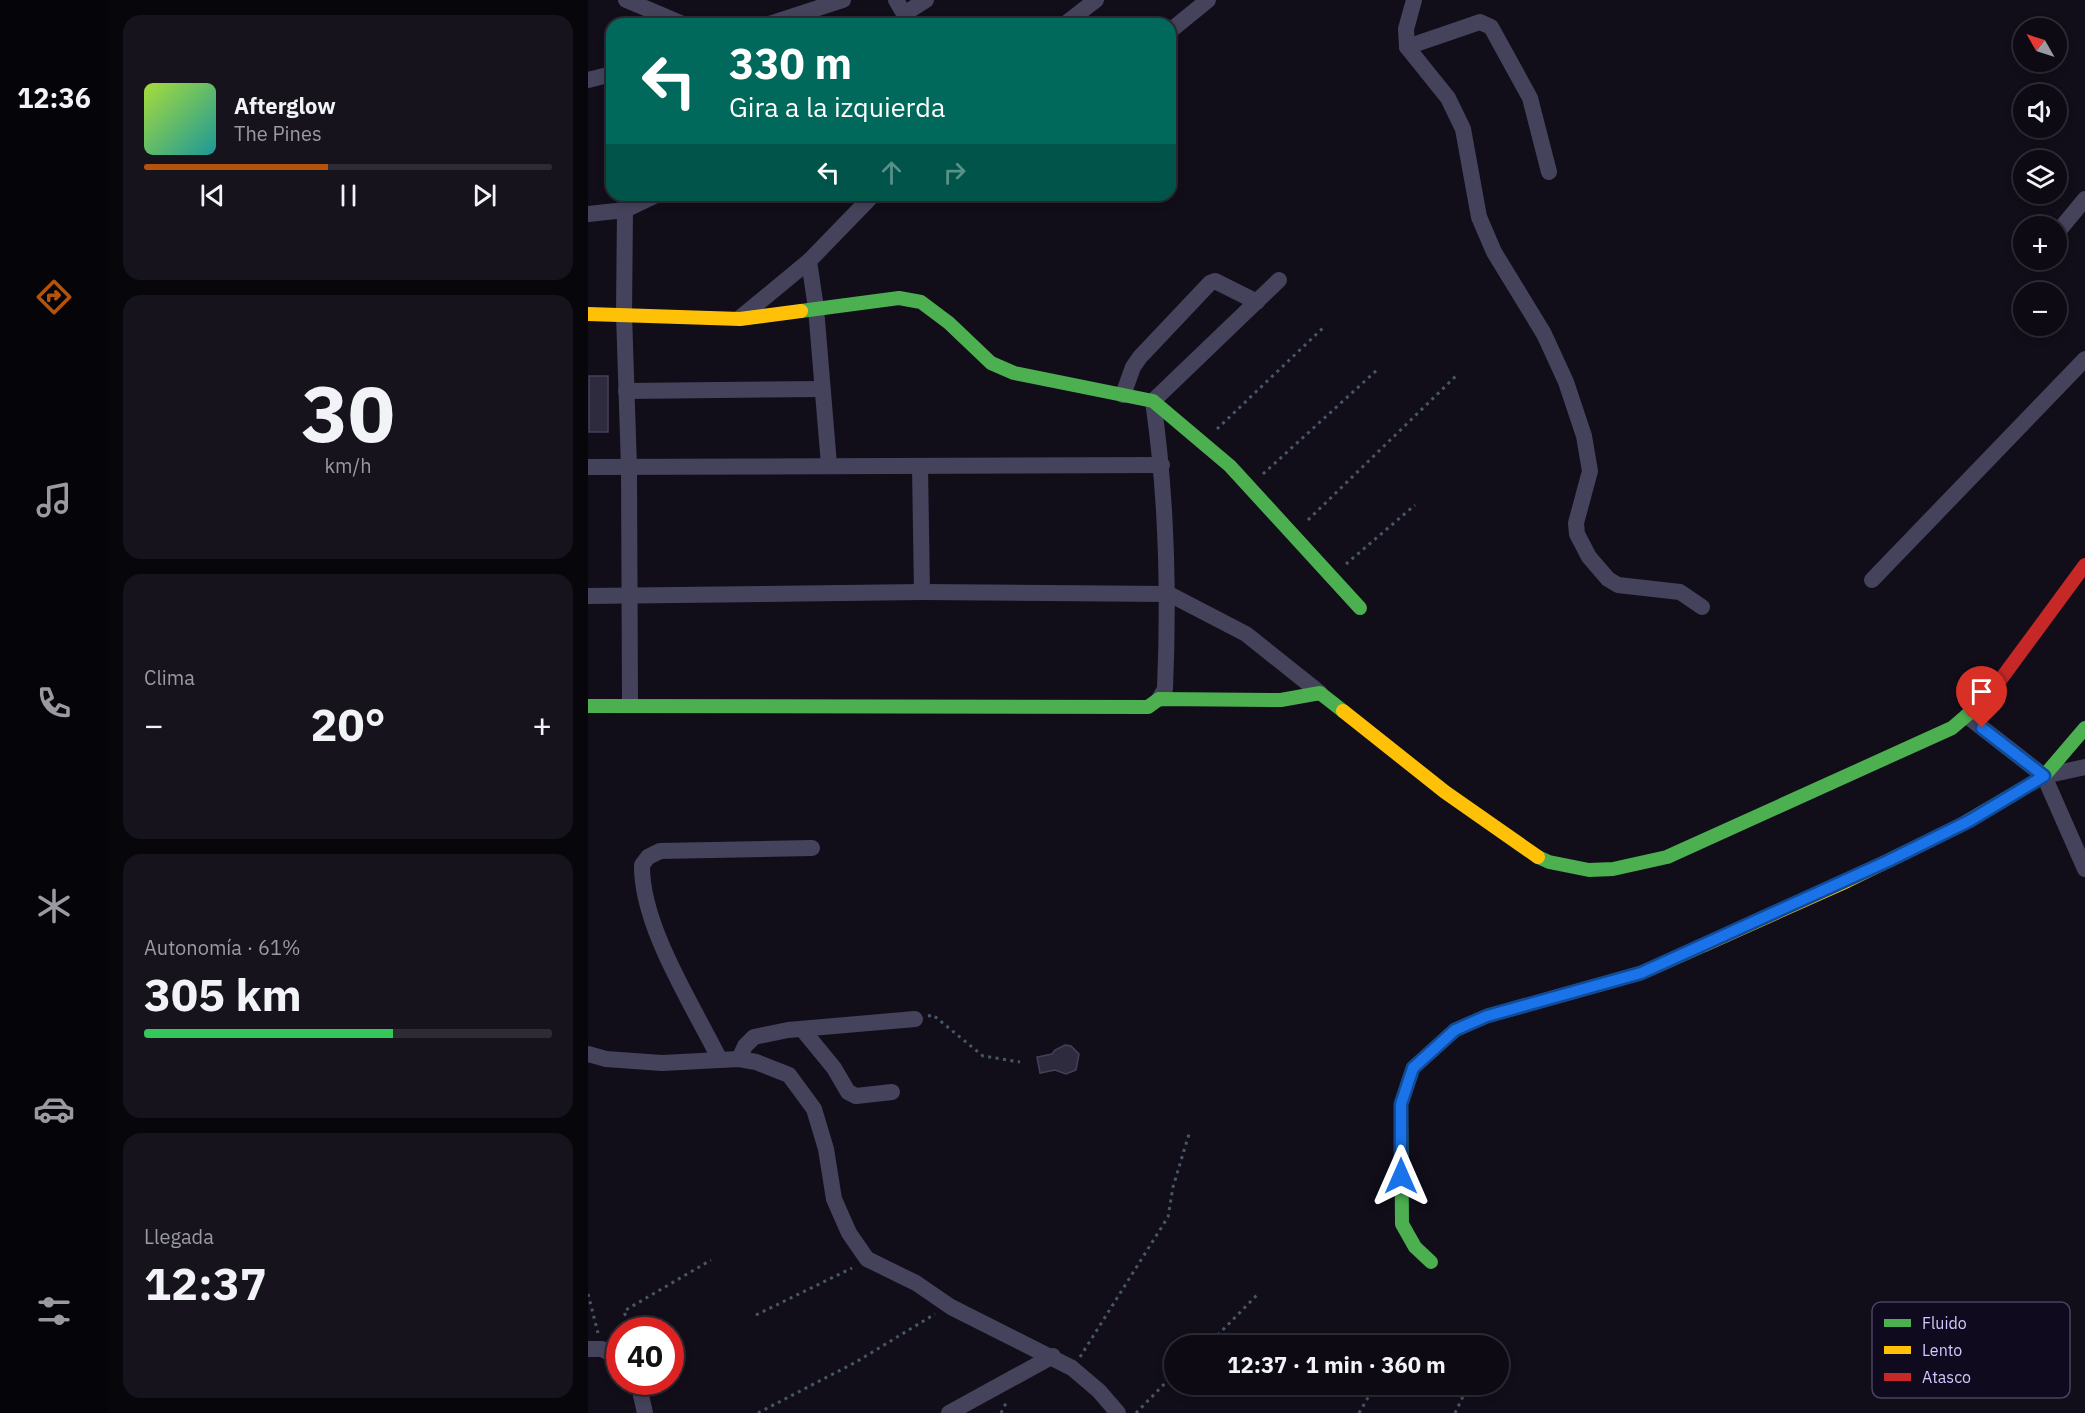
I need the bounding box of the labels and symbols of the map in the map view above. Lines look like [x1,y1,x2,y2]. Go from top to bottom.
north arrow [2013,18,2067,72]
pin [1956,666,2007,728]
position arrow [1369,1144,1433,1208]
legend [1872,1302,2070,1398]
text: Fluido [1922,1313,1967,1333]
speed limit sign: 40 [606,1317,684,1395]
text: Lento [1922,1340,1962,1360]
text: Atasco [1922,1367,1971,1387]

